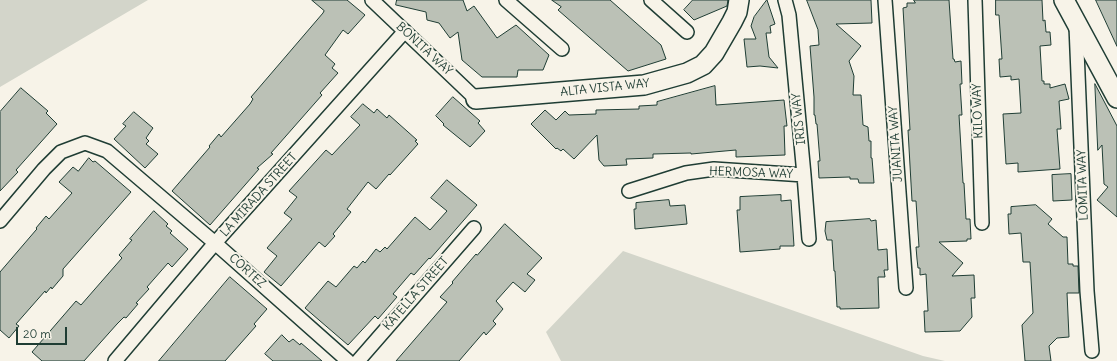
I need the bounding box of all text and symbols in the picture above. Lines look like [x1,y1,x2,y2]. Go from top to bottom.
street label: BONITA WAY [393,19,455,79]
street label: ALTA VISTA WAY [560,76,650,100]
street label: KILO WAY [970,83,986,139]
street label: IRIS WAY [789,92,809,146]
street label: JUANITA WAY [886,105,906,183]
street label: LOMITA WAY [1075,149,1091,221]
street label: LA MIRADA STREET [218,150,300,240]
street label: HERMOSA WAY [709,164,793,182]
street label: CORTEZ [226,251,268,291]
street label: KATELLA STREET [380,254,452,334]
scale bar [18,319,69,345]
text: 20 m [23,326,51,341]

